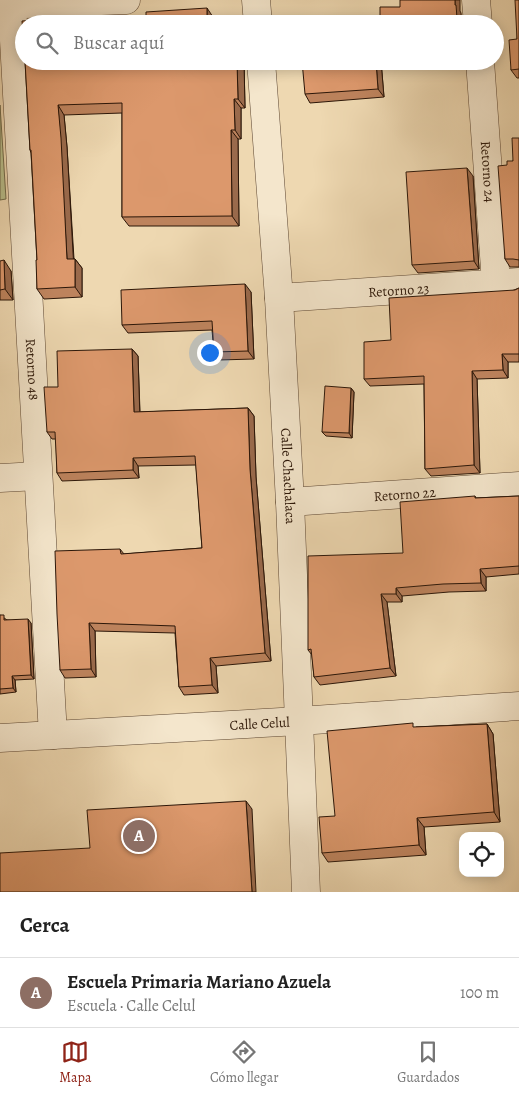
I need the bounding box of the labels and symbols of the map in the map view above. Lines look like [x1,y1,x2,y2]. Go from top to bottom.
street label: Retorno 24 [476,140,499,203]
street label: Retorno 23 [368,279,430,302]
street label: Retorno 48 [21,338,43,401]
your location [197,340,223,366]
street label: Calle Chachalaca [276,428,300,525]
street label: Retorno 22 [373,483,437,506]
street label: Calle Celul [229,713,291,735]
pin: A [123,817,155,855]

